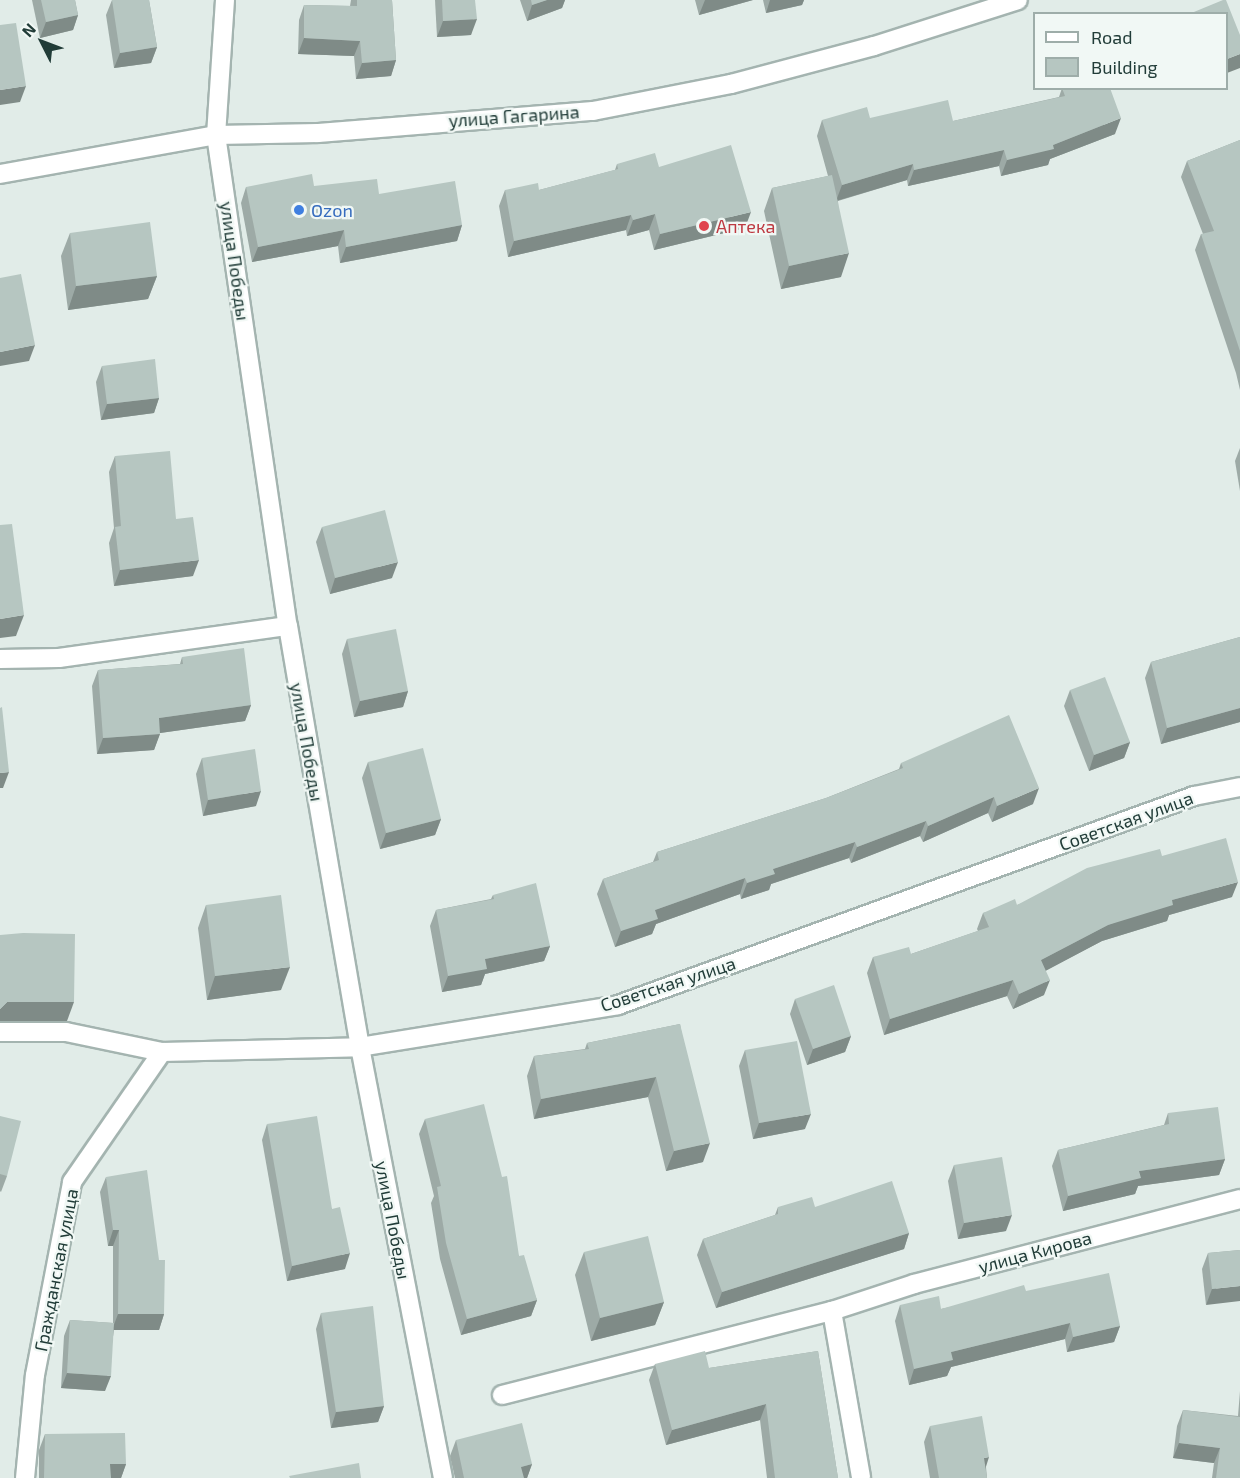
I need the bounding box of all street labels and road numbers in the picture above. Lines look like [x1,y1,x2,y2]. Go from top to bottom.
street label: улица Гагарина [448,101,580,131]
street label: улица Победы [216,200,254,322]
street label: улица Победы [286,681,328,803]
street label: Советская улица [1056,787,1196,855]
street label: Советская улица [598,952,738,1016]
street label: улица Победы [371,1159,415,1281]
street label: Гражданская улица [30,1187,82,1353]
street label: улица Кирова [976,1227,1094,1277]

